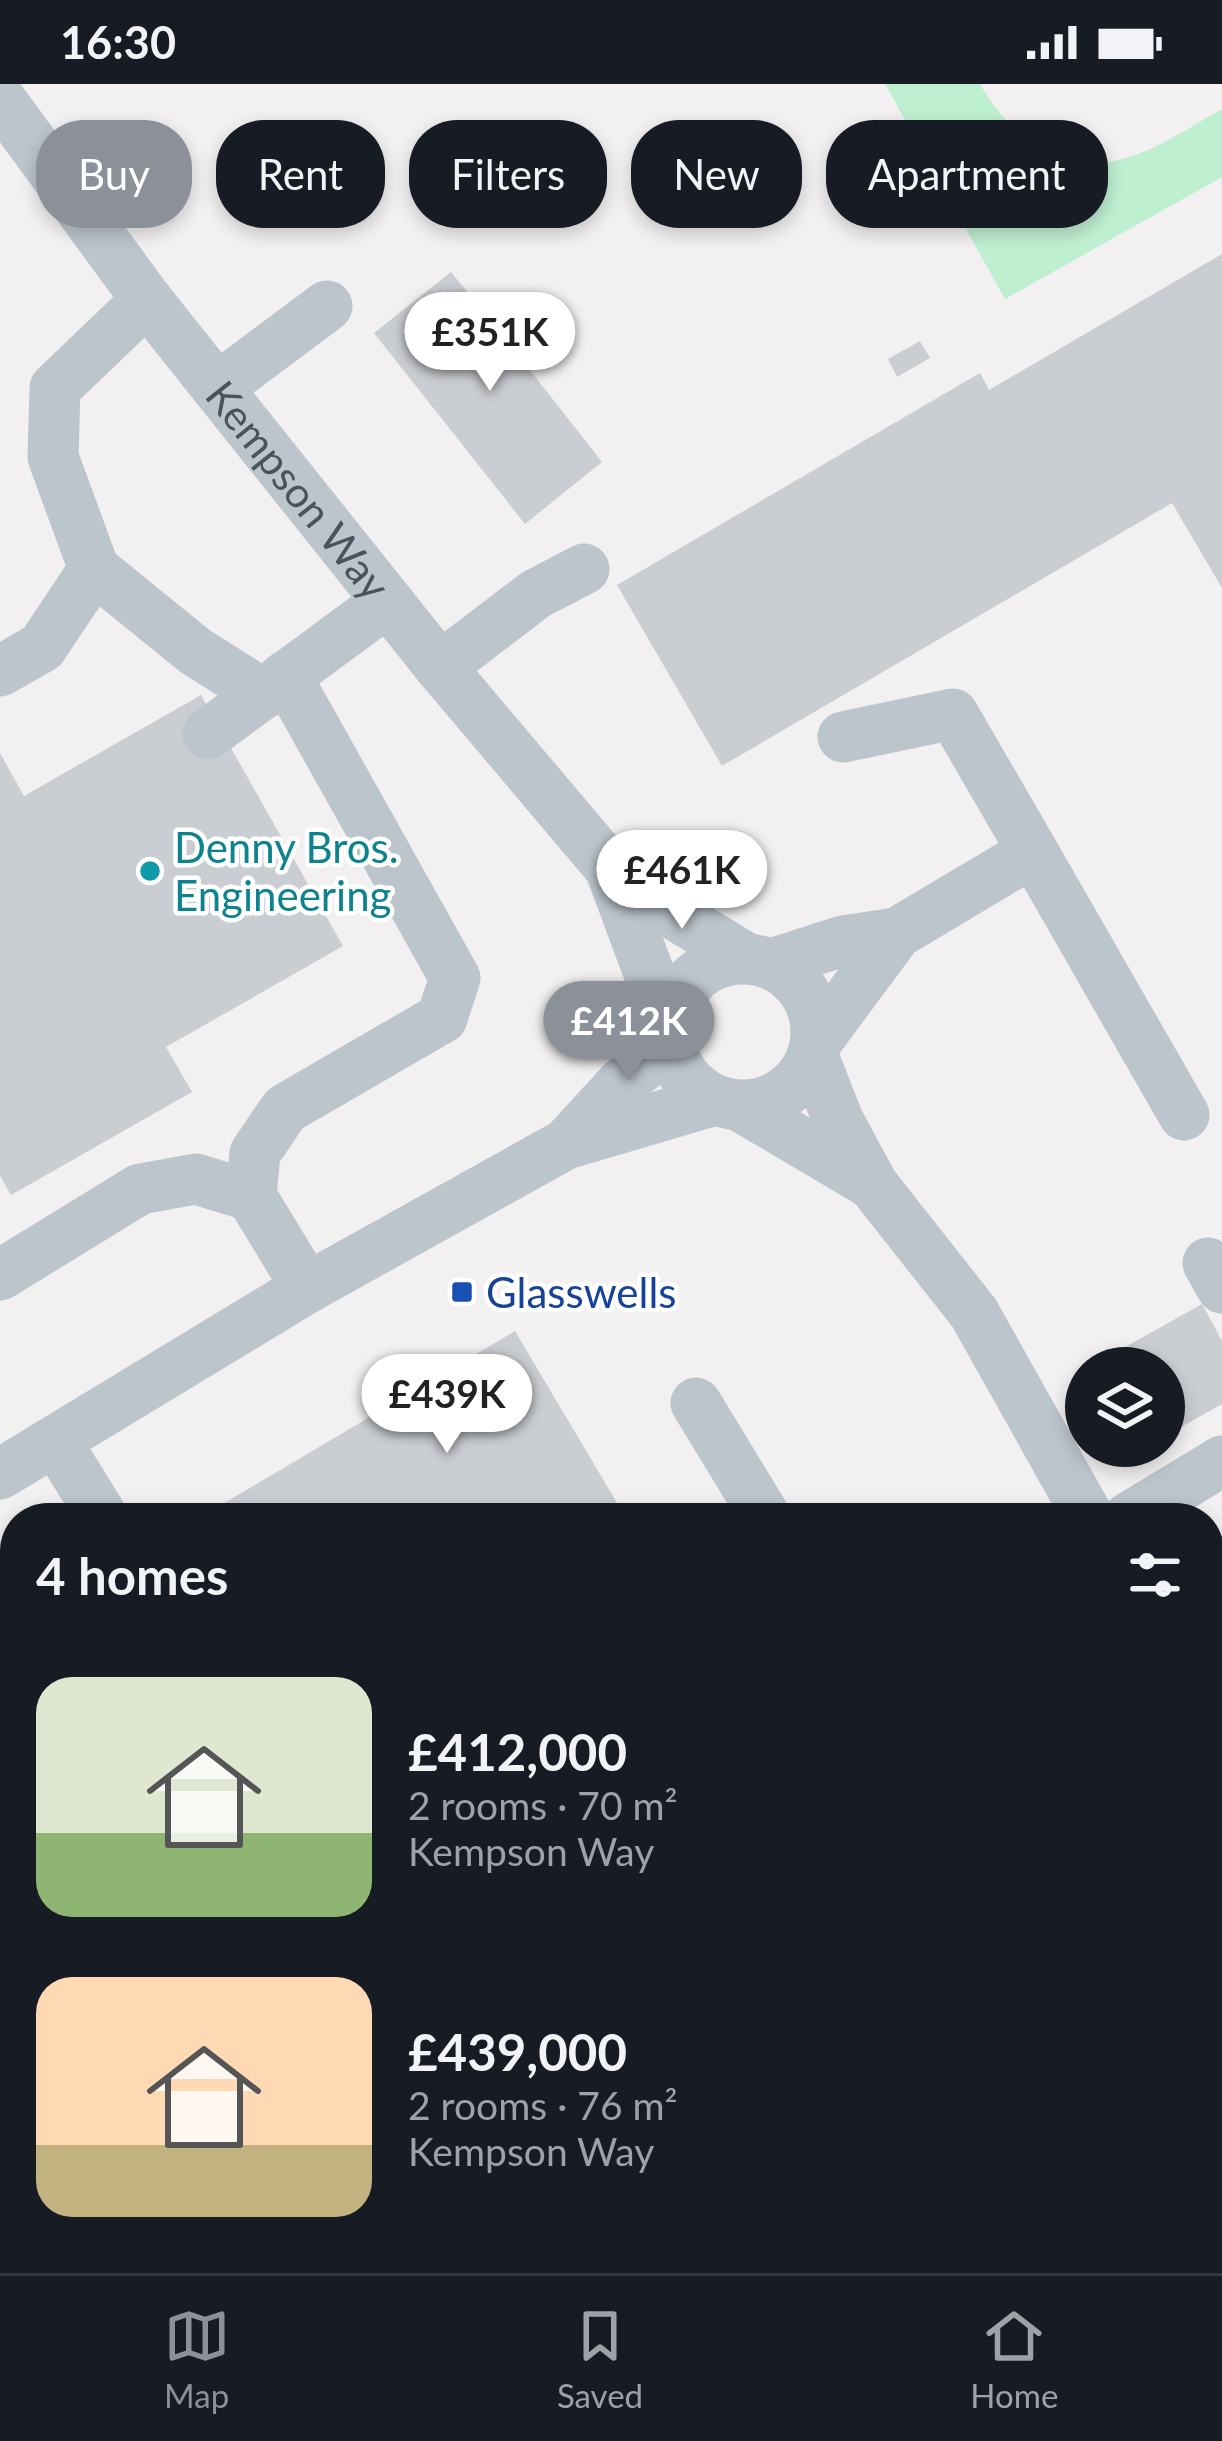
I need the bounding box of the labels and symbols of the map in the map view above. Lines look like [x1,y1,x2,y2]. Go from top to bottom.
pin: £351K [406,292,574,394]
street label: Kempson Way [196,371,401,609]
place label: Denny Bros. Engineering [174,822,399,920]
pin: £461K [598,830,766,932]
marker: Denny Bros. Engineering [137,858,163,884]
pin: £412K [545,981,713,1083]
place label: Glasswells [486,1267,677,1317]
marker: Glasswells [449,1279,475,1305]
pin: £439K [363,1354,531,1456]

